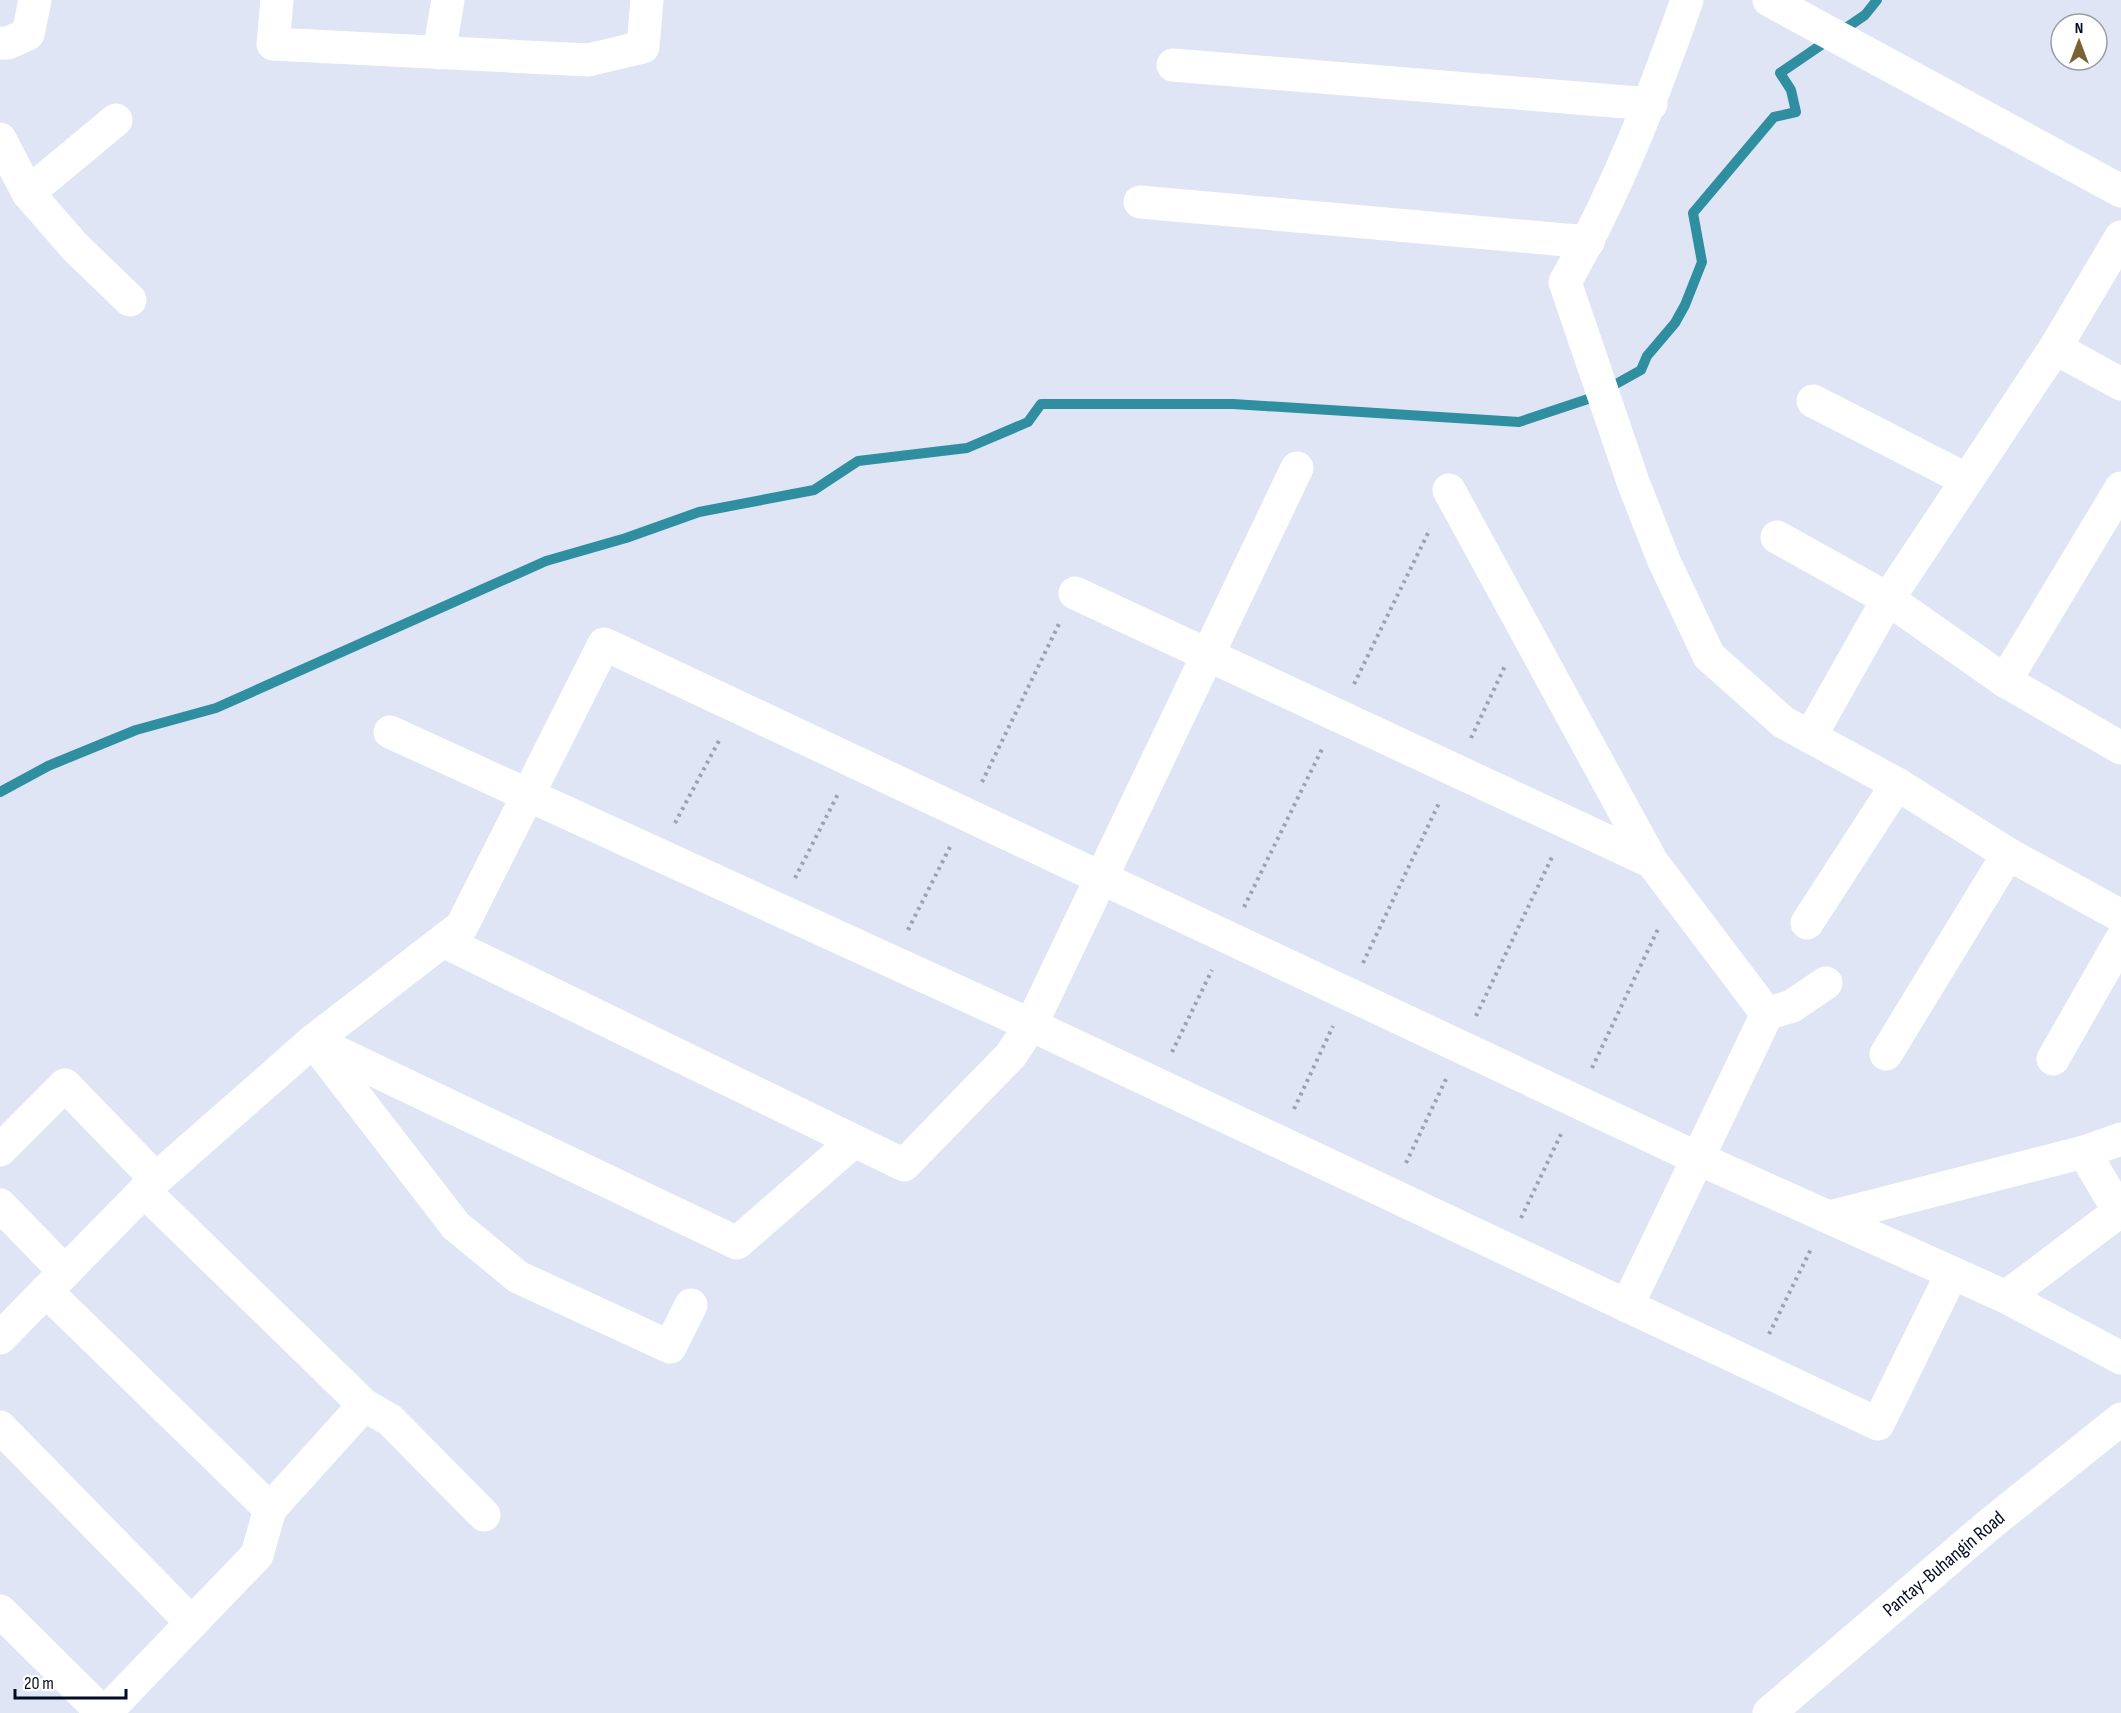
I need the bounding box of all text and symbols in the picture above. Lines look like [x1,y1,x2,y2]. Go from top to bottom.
north arrow [2049,12,2109,72]
text: N [2075,19,2083,38]
street label: Pantay-Buhangin Road [1878,1506,2010,1622]
scale bar [15,1662,126,1700]
text: 20 m [24,1673,54,1694]

